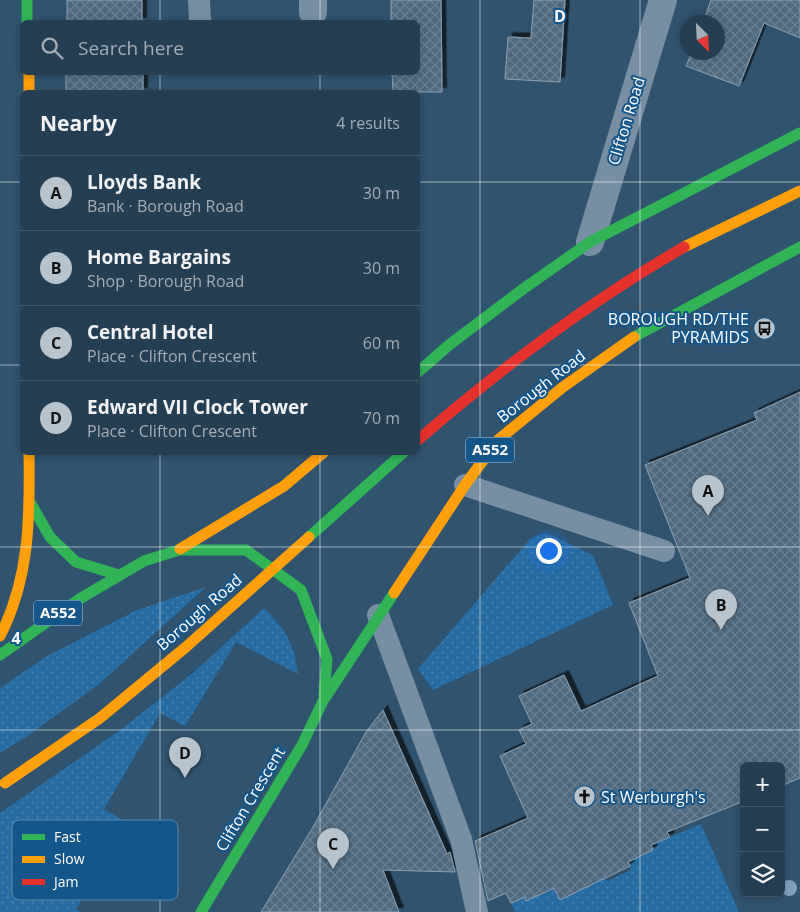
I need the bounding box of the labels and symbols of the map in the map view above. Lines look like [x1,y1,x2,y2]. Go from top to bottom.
text: D [554,5,566,27]
north arrow [680,15,725,60]
street label: Clifton Road [602,74,650,168]
place label: BOROUGH RD/THE PYRAMIDS [608,308,749,348]
bus stop icon: BOROUGH RD/THE PYRAMIDS [753,316,777,340]
street label: Borough Road [492,344,590,428]
road number: A552 [466,438,514,462]
pin: A [692,475,724,516]
your location [536,538,562,564]
street label: Borough Road [151,569,247,655]
pin: B [705,589,737,630]
road number: A552 [34,600,82,626]
text: 4 [11,627,21,649]
pin: D [169,737,201,778]
street label: Clifton Crescent [210,742,290,855]
church icon: St Werburgh's [573,785,597,809]
place label: St Werburgh's [601,786,706,808]
legend [12,820,178,900]
text: Fast [54,827,81,846]
pin: C [317,828,349,869]
text: Slow [54,849,85,868]
text: Jam [52,872,79,891]

